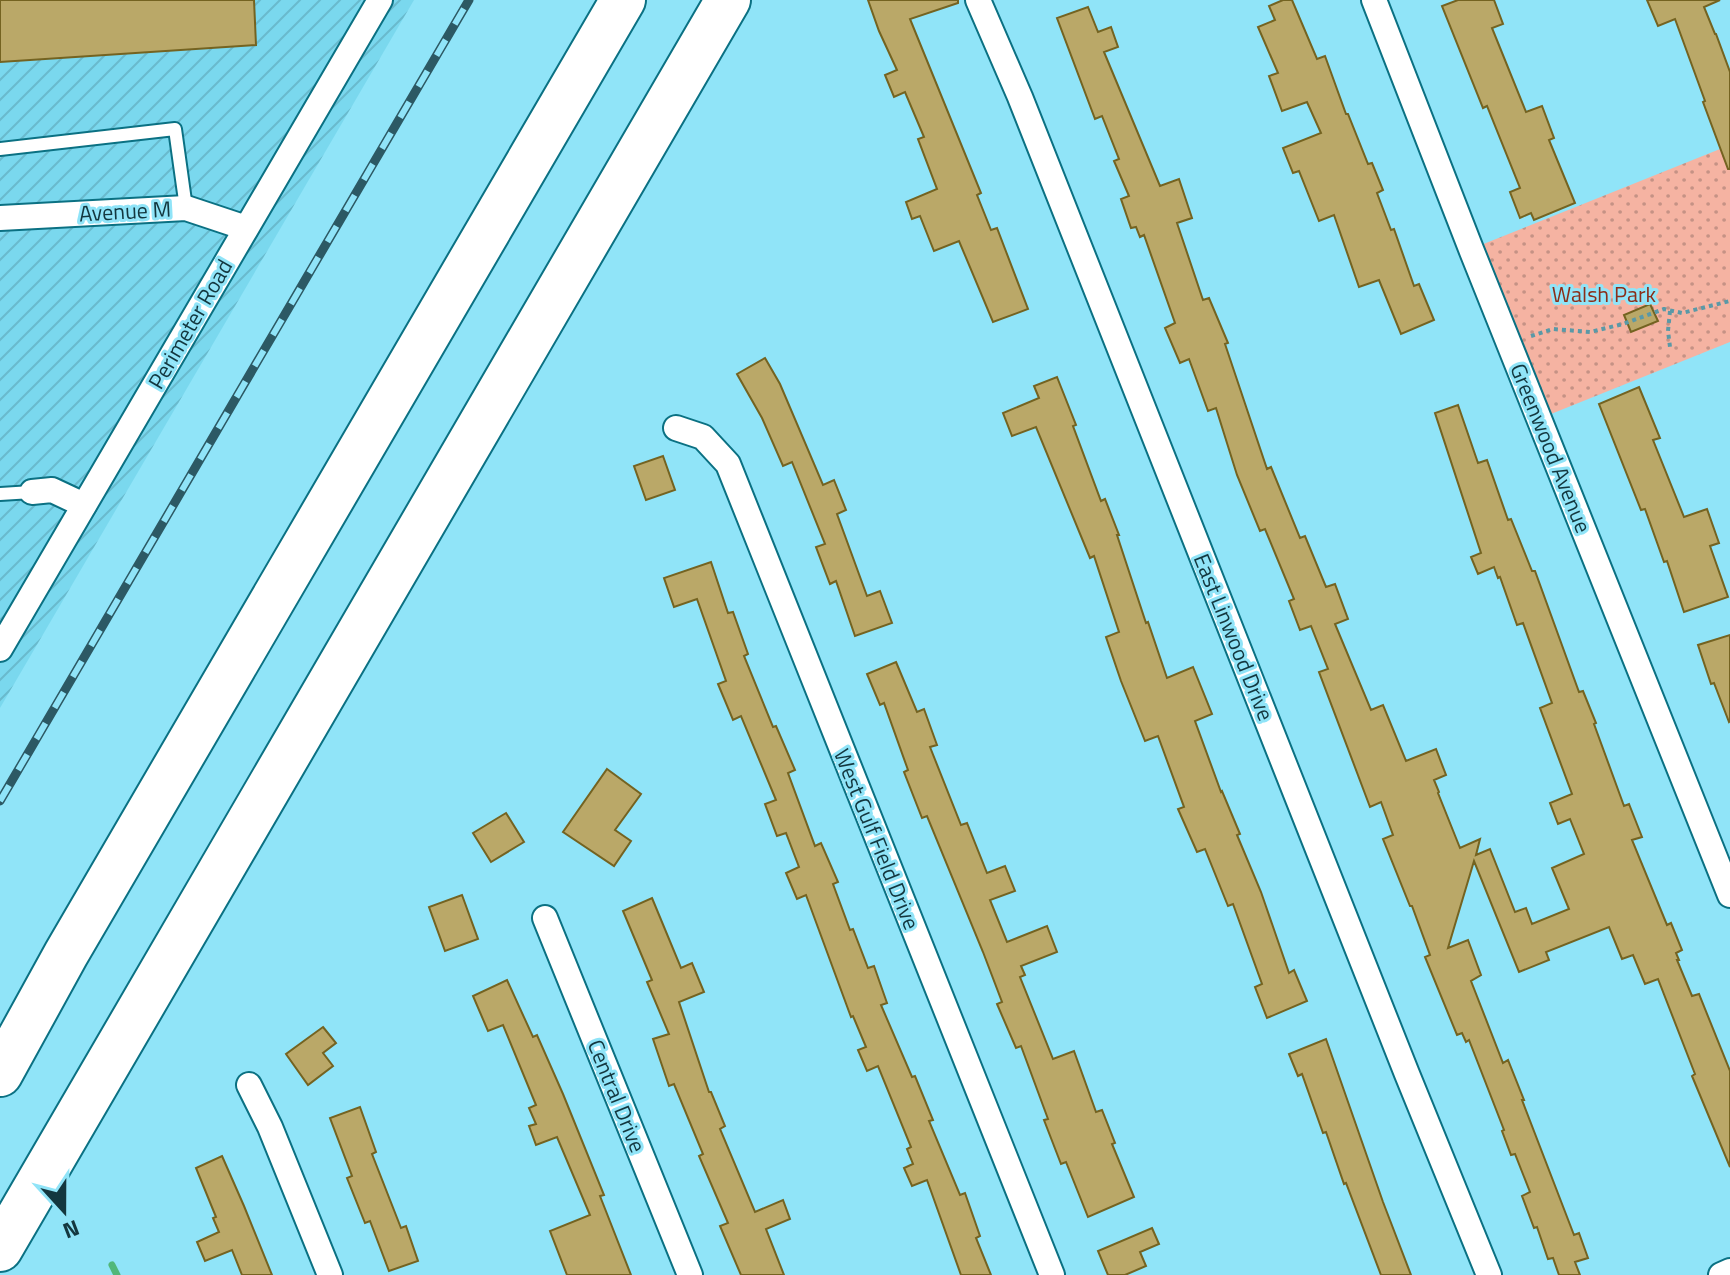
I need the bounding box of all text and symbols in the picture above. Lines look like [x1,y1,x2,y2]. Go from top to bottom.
street label: Avenue M [78,192,172,230]
street label: Perimeter Road [139,253,241,395]
park label: Walsh Park [1552,277,1657,311]
street label: Greenwood Avenue [1502,358,1600,538]
street label: East Linwood Drive [1185,548,1283,726]
street label: West Gulf Field Drive [825,743,929,935]
street label: Central Drive [579,1034,655,1158]
north arrow [24,1171,104,1251]
text: N [58,1211,84,1248]

